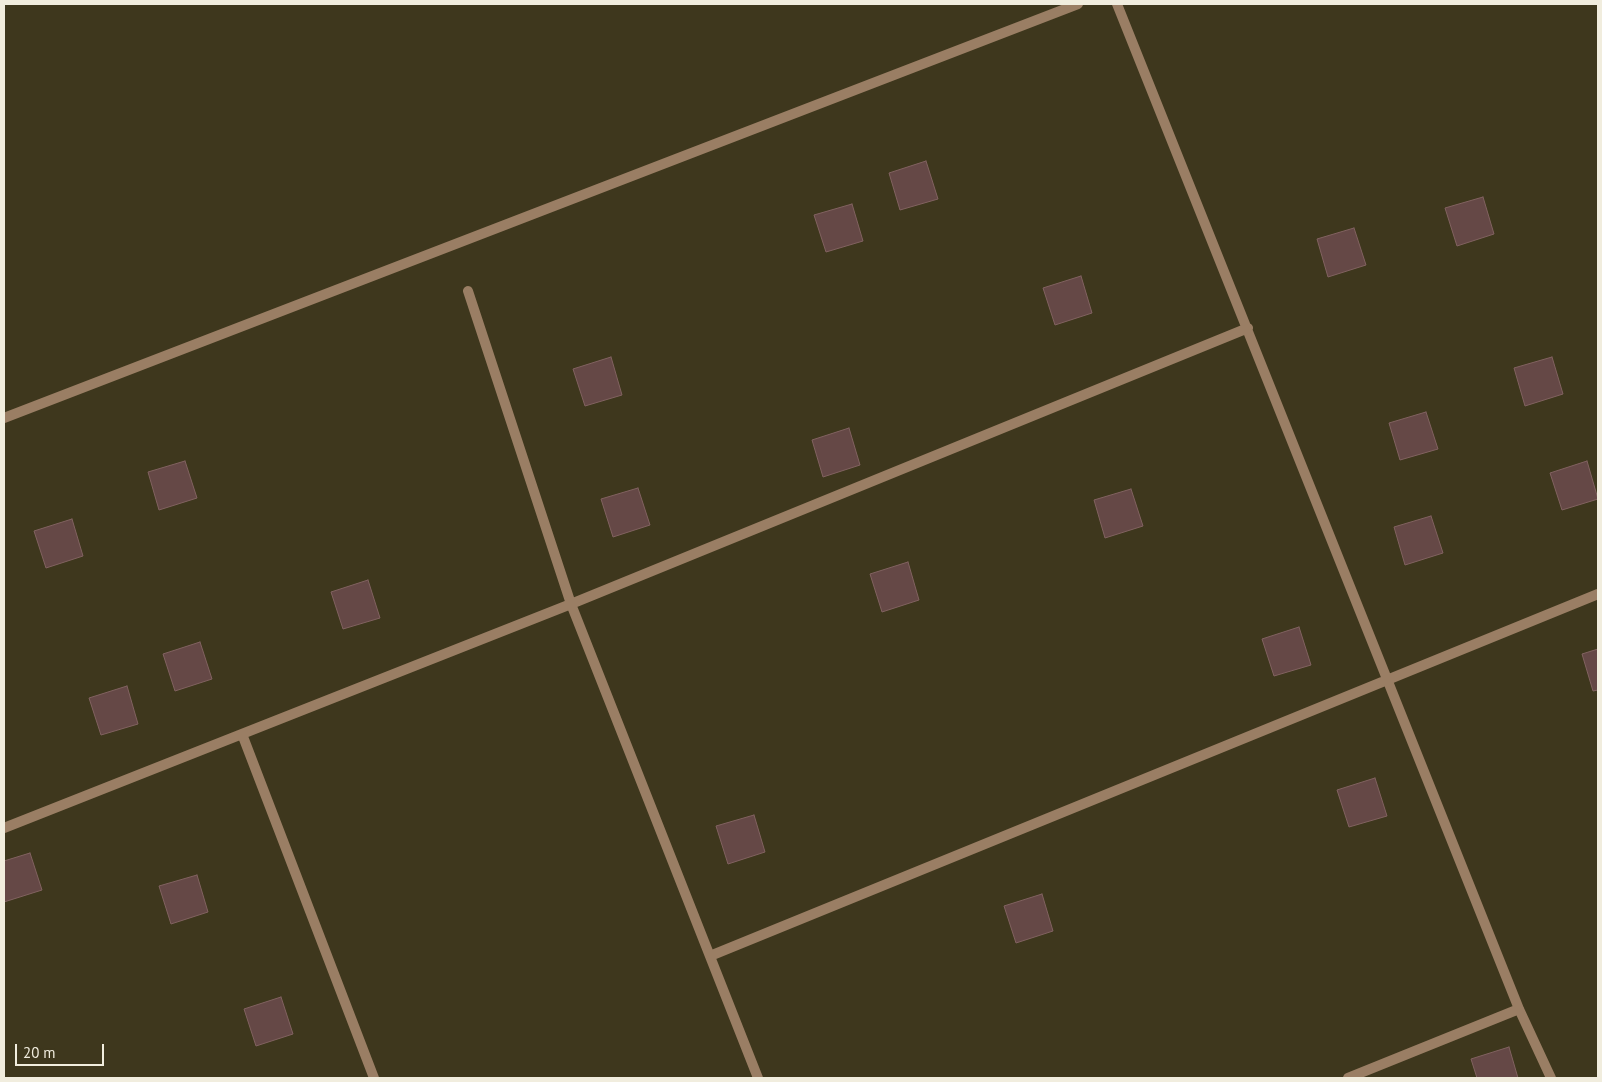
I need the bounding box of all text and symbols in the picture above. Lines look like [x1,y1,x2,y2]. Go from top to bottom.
scale bar [18,1034,106,1066]
text: 20 m [23,1043,56,1062]

